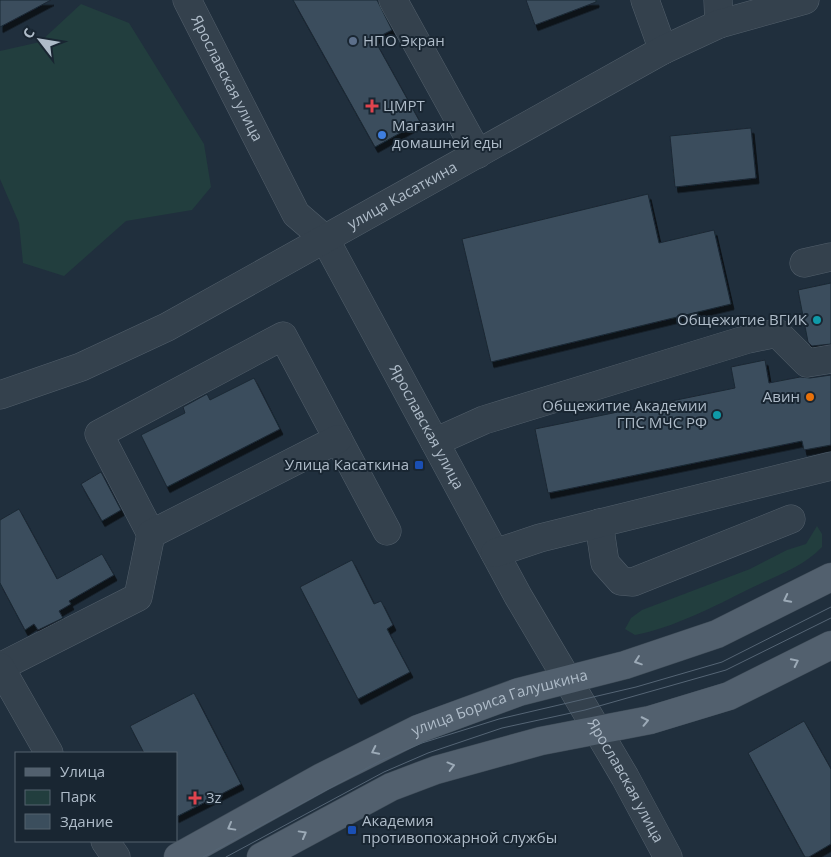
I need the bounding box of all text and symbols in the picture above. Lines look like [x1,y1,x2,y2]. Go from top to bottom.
street label: Ярославская улица [187,11,268,145]
north arrow [15,15,65,65]
text: С [18,24,39,42]
place label: НПО Экран [363,30,445,50]
marker: НПО Экран [347,35,359,47]
place label: ЦМРТ [383,95,426,115]
marker: ЦМРТ [365,99,379,113]
place label: Магазин домашней еды [392,115,502,152]
marker: Магазин домашней еды [376,129,388,141]
street label: улица Касаткина [343,156,460,233]
place label: Общежитие ВГИК [677,309,808,329]
marker: Общежитие ВГИК [811,314,823,326]
street label: Ярославская улица [386,360,469,492]
place label: Авин [763,386,800,406]
marker: Авин [804,391,816,403]
place label: Общежитие Академии ГПС МЧС РФ [542,395,707,432]
marker: Общежитие Академии ГПС МЧС РФ [711,409,723,421]
place label: Улица Касаткина [285,454,409,474]
marker: Улица Касаткина [413,459,425,471]
one-way arrow [784,593,793,603]
one-way arrow [634,655,642,665]
one-way arrow [790,658,799,668]
street label: улица Бориса Галушкина [407,664,590,740]
street label: Ярославская улица [584,714,669,846]
one-way arrow [640,716,649,727]
one-way arrow [371,745,380,755]
legend [15,752,178,842]
text: Улица [60,761,105,781]
one-way arrow [446,761,454,771]
text: Парк [60,786,96,806]
place label: 3z [206,787,222,807]
marker: 3z [188,791,202,805]
place label: Академия противопожарной службы [362,810,557,847]
text: Здание [60,811,113,831]
one-way arrow [228,821,237,831]
marker: Академия противопожарной службы [346,824,358,836]
one-way arrow [298,830,307,840]

